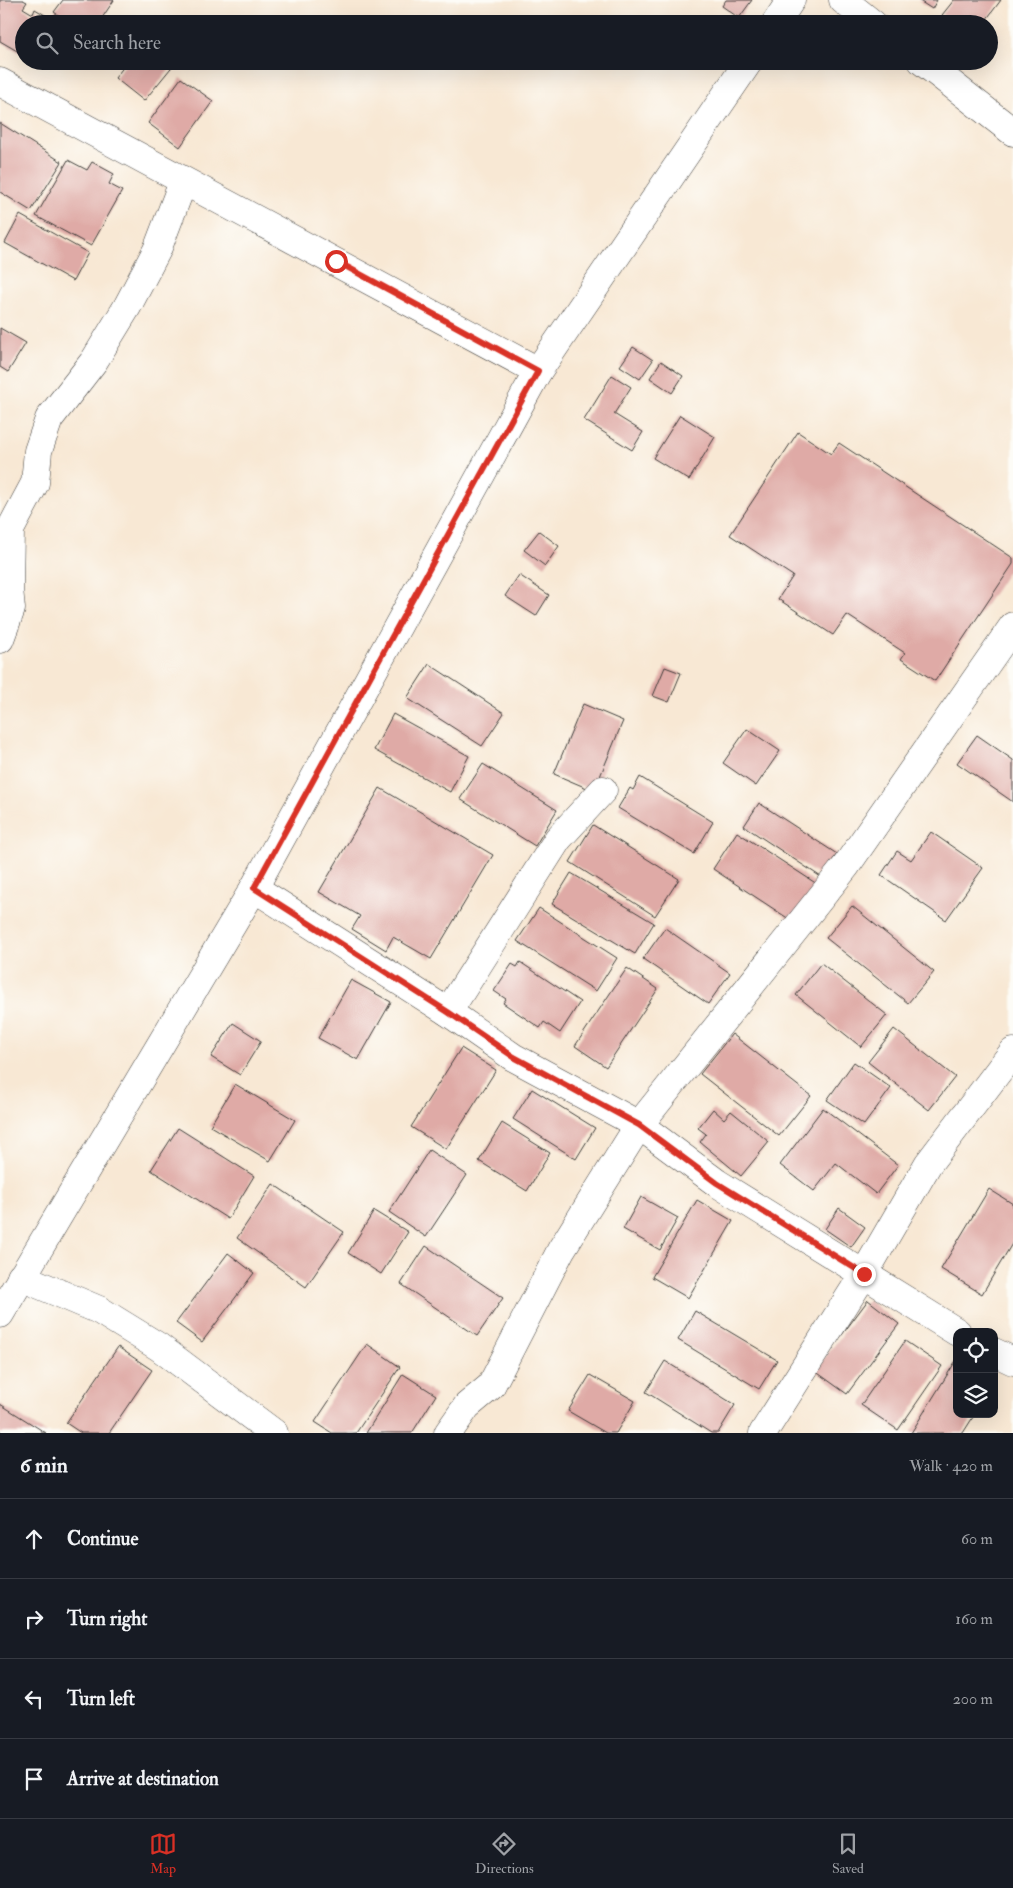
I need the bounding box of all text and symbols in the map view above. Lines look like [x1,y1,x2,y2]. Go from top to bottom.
search box [15,15,998,70]
icon: search [33,29,61,57]
text: Search here [73,31,161,55]
route start [325,250,348,273]
route end [853,1263,876,1286]
map controls [953,1328,998,1418]
button: locate [953,1328,998,1373]
button: layers [953,1373,998,1418]
text: 6 min [20,1452,68,1479]
text: Walk · 420 m [909,1456,993,1476]
icon: ahead [20,1525,48,1553]
text: Continue [67,1527,138,1551]
text: 60 m [961,1529,993,1549]
icon: right [20,1605,48,1633]
text: Turn right [67,1607,147,1631]
text: 160 m [955,1609,993,1629]
icon: left [20,1685,48,1713]
text: Turn left [67,1687,135,1711]
text: 200 m [953,1689,993,1709]
icon: arrive [20,1765,48,1793]
text: Arrive at destination [67,1767,219,1791]
tab: Map [149,1830,177,1877]
tab: Directions [475,1830,534,1877]
tab: Saved [832,1830,864,1877]

